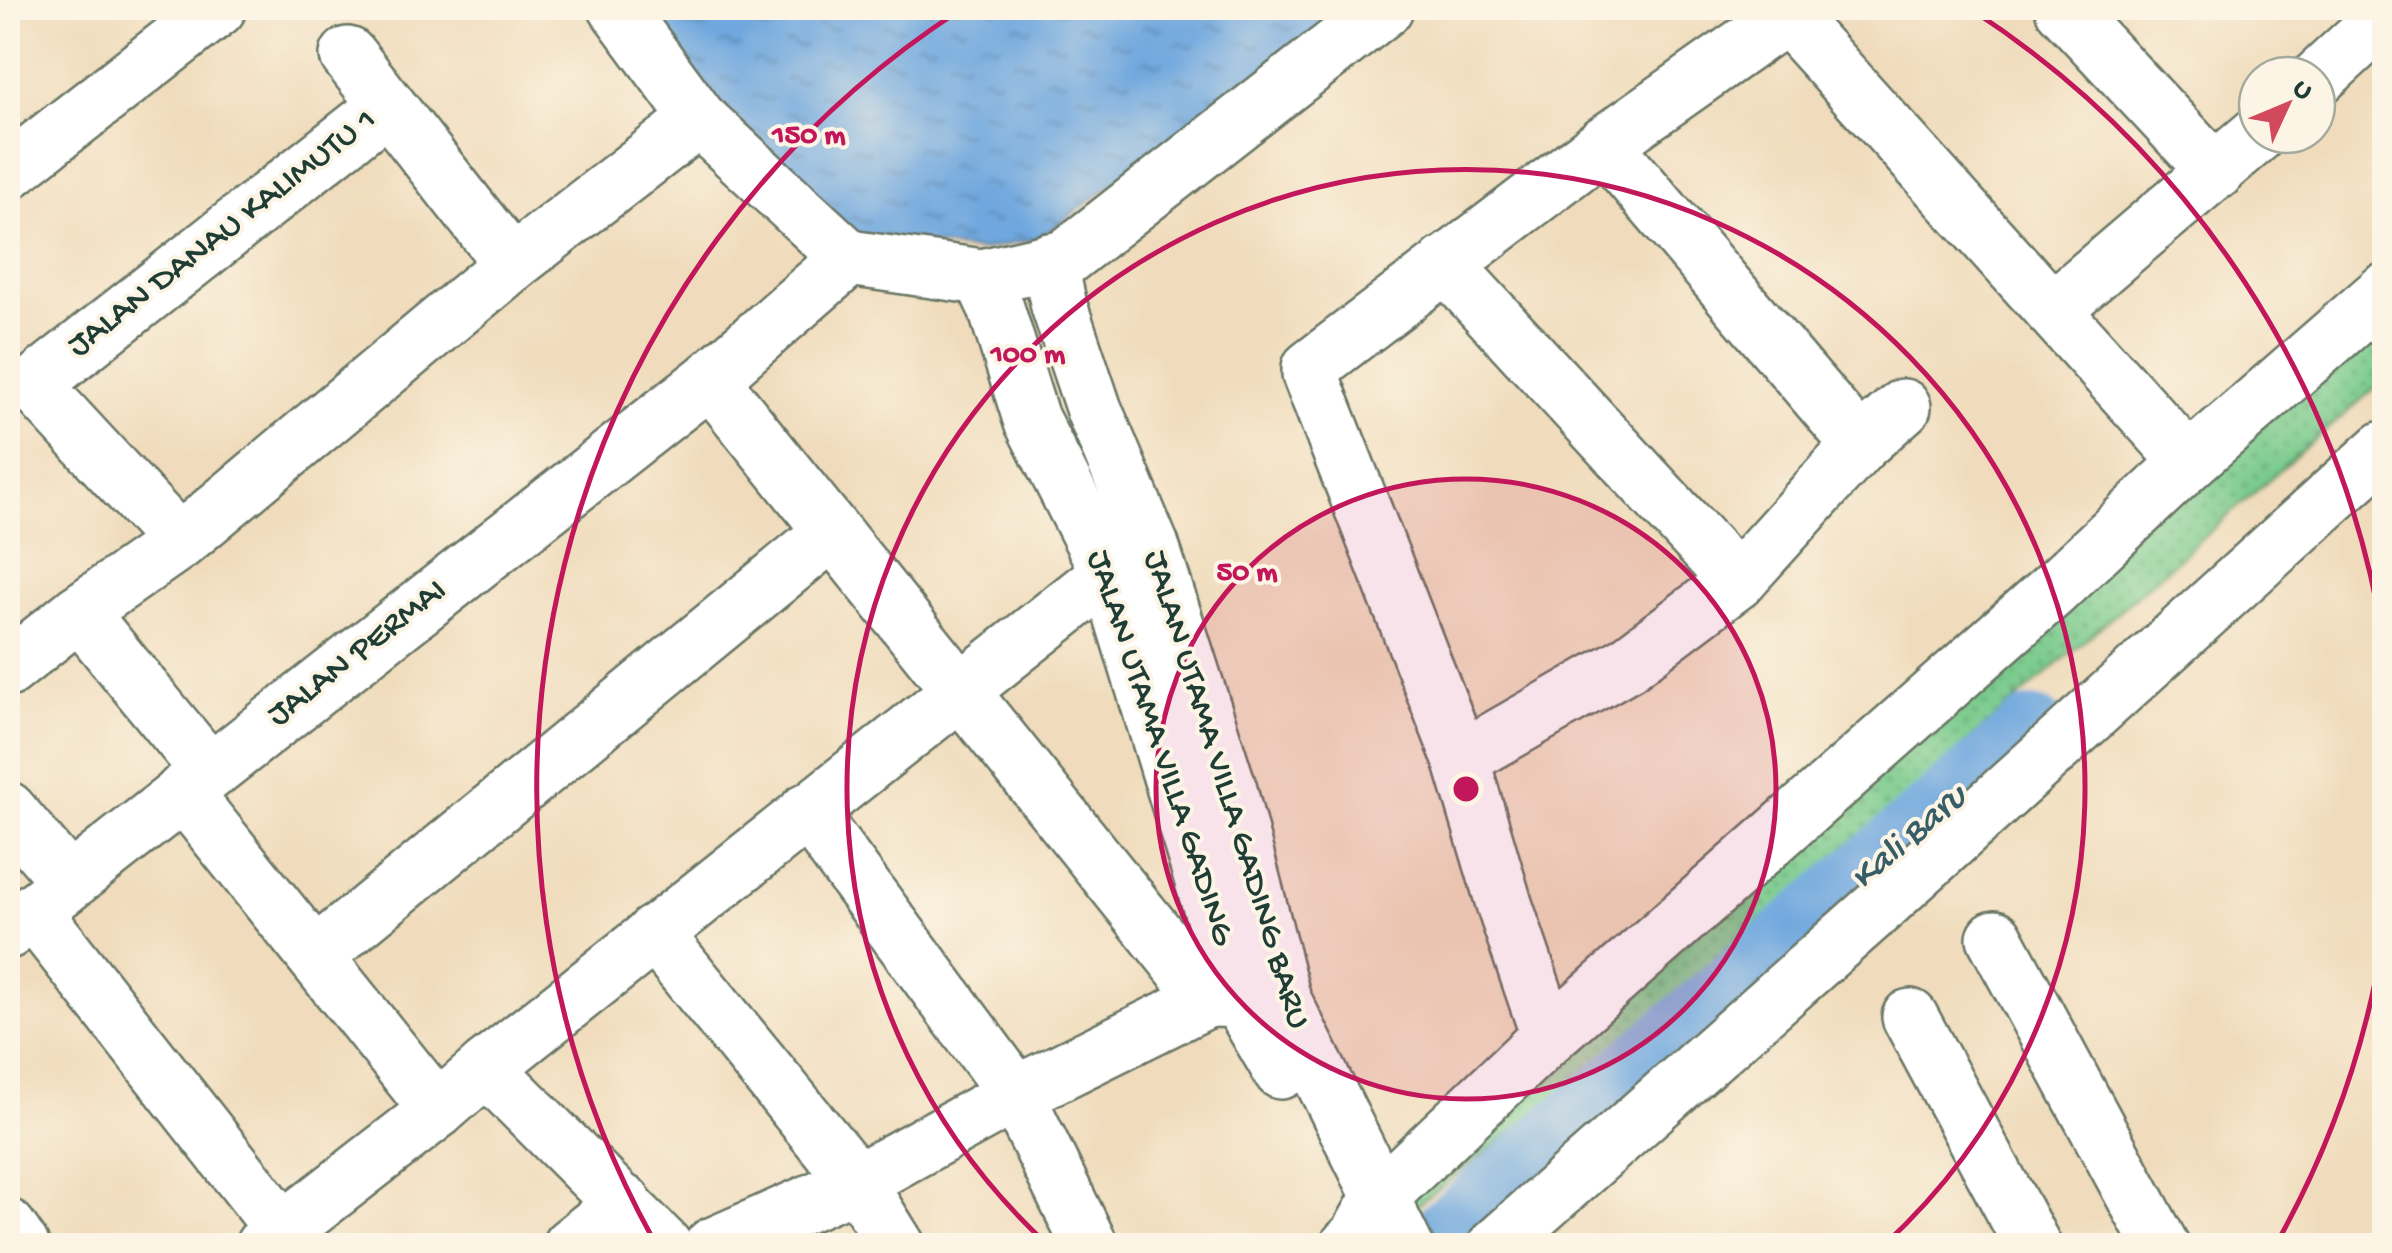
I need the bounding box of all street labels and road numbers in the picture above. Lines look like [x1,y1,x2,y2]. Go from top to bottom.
street label: JALAN DANAU KALIMUTU 1 [60,101,386,367]
street label: JALAN UTAMA VILLA GADING [1076,545,1243,951]
street label: JALAN UTAMA VILLA GADING BARU [1133,546,1317,1034]
street label: JALAN PERMAI [260,571,456,737]

